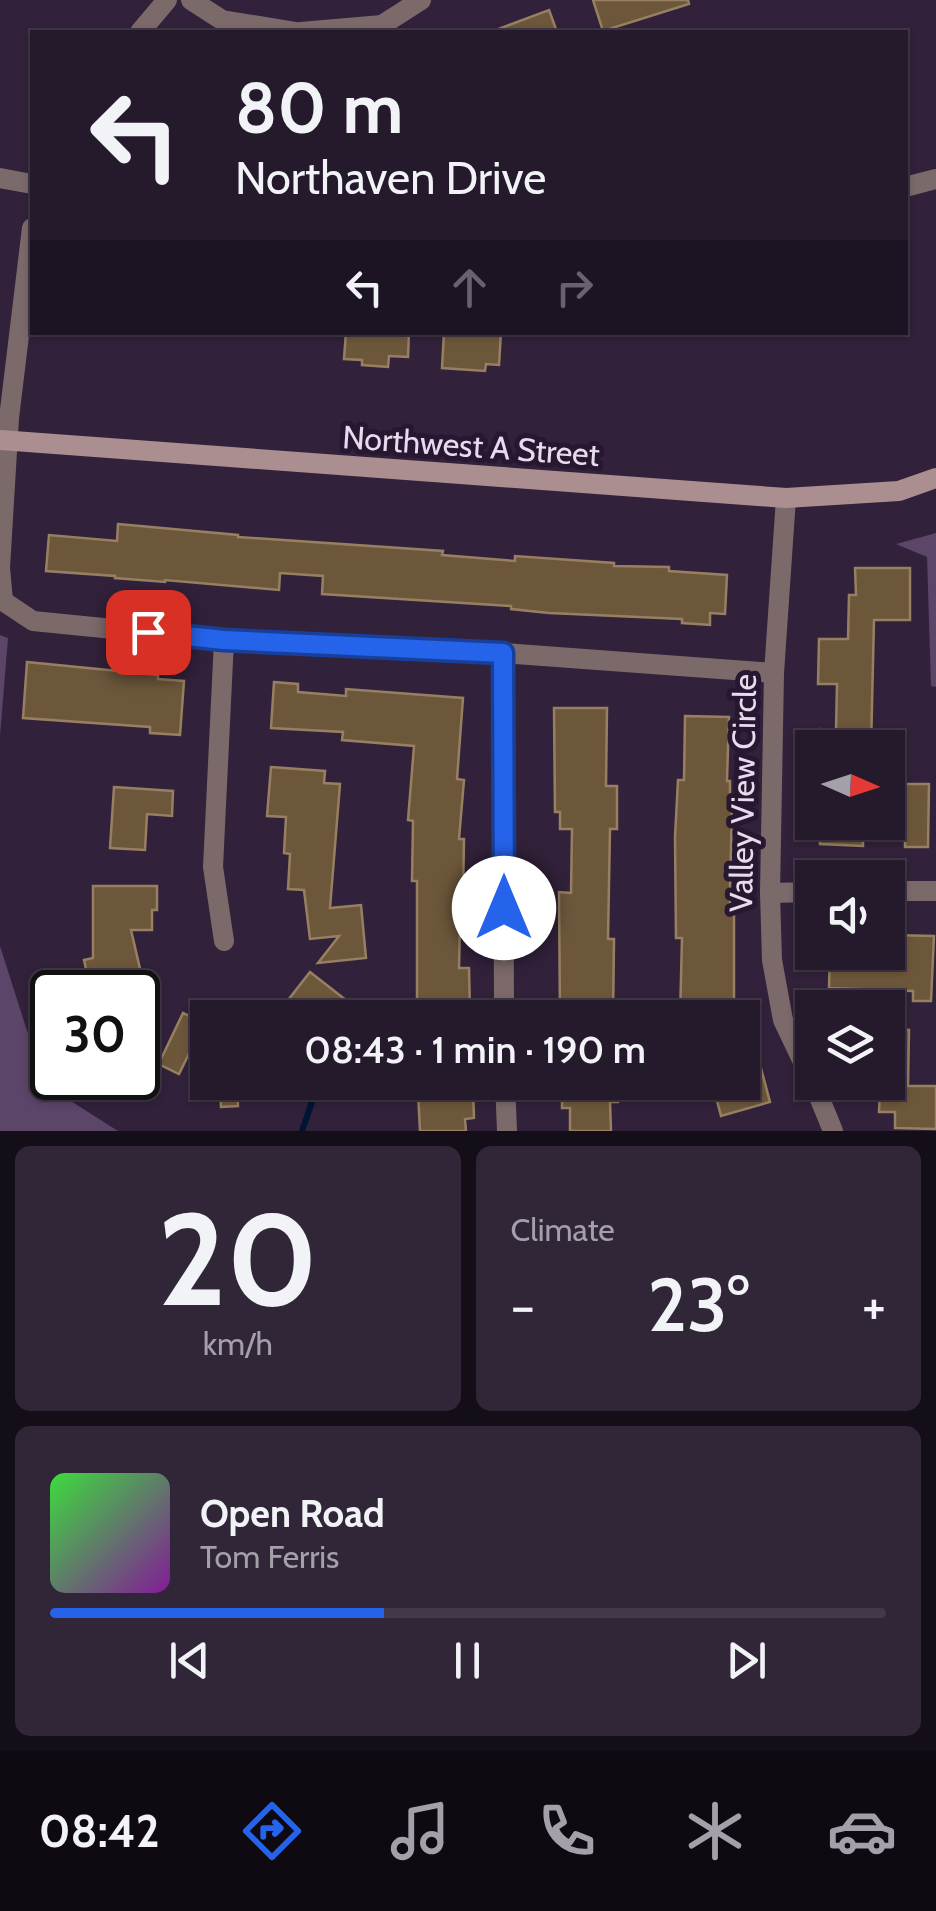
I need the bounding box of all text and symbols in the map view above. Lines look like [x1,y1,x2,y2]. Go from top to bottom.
text: 80 m [235,65,403,151]
icon: left [70,70,200,200]
text: Northaven Drive [235,151,546,205]
icon: left [337,260,392,315]
icon: ahead [442,260,497,315]
icon: right [547,260,602,315]
street label: Northwest A Street [341,417,601,474]
pin [106,590,191,675]
icon: arrive [121,605,176,660]
street label: Valley View Circle [721,674,764,912]
north arrow [795,730,905,840]
map controls [795,730,905,1100]
position arrow [452,856,556,960]
button: sound [795,860,905,970]
speed limit sign: 30 [30,970,160,1100]
button: layers [795,990,905,1100]
text: 08:43 · 1 min · 190 m [304,1026,646,1073]
text: 20 [157,1180,318,1338]
text: Climate [511,1210,615,1249]
text: 23° [647,1259,749,1350]
text: − [511,1272,535,1339]
text: + [862,1272,886,1339]
text: km/h [203,1324,273,1363]
text: Open Road [200,1490,385,1537]
text: Tom Ferris [200,1537,339,1576]
icon: previous [162,1633,217,1688]
icon: pause [440,1633,495,1688]
icon: next [719,1633,774,1688]
icon: directions [237,1796,307,1866]
icon: music [385,1796,455,1866]
icon: phone [532,1796,602,1866]
icon: climate [680,1796,750,1866]
icon: car [827,1796,897,1866]
text: 08:42 [39,1804,159,1858]

